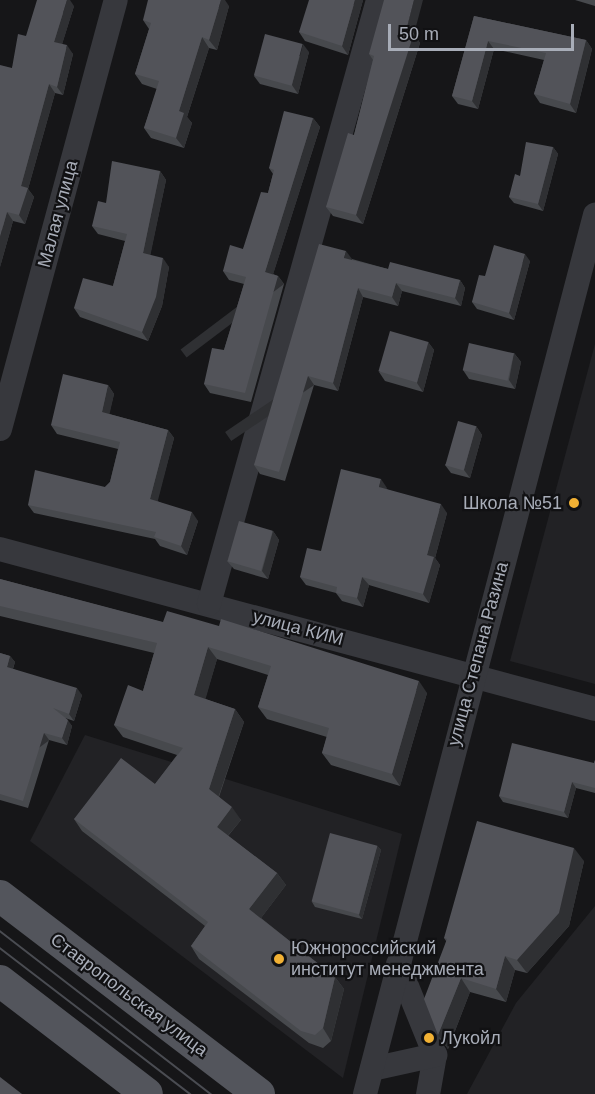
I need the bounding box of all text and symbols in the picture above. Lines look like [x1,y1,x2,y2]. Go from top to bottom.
scale bar [391,12,577,50]
text: 50 m [399,24,439,44]
street label: Малая улица [33,158,83,270]
place label: Школа №51 [463,492,562,514]
marker: Школа №51 [567,496,581,510]
street label: улица Степана Разина [443,560,513,748]
street label: улица КИМ [250,606,346,650]
street label: Ставропольская улица [46,929,212,1061]
place label: Южнороссийский институт менеджмента [291,938,484,980]
marker: Южнороссийский институт менеджмента [272,952,286,966]
place label: Лукойл [441,1027,501,1049]
marker: Лукойл [422,1031,436,1045]

